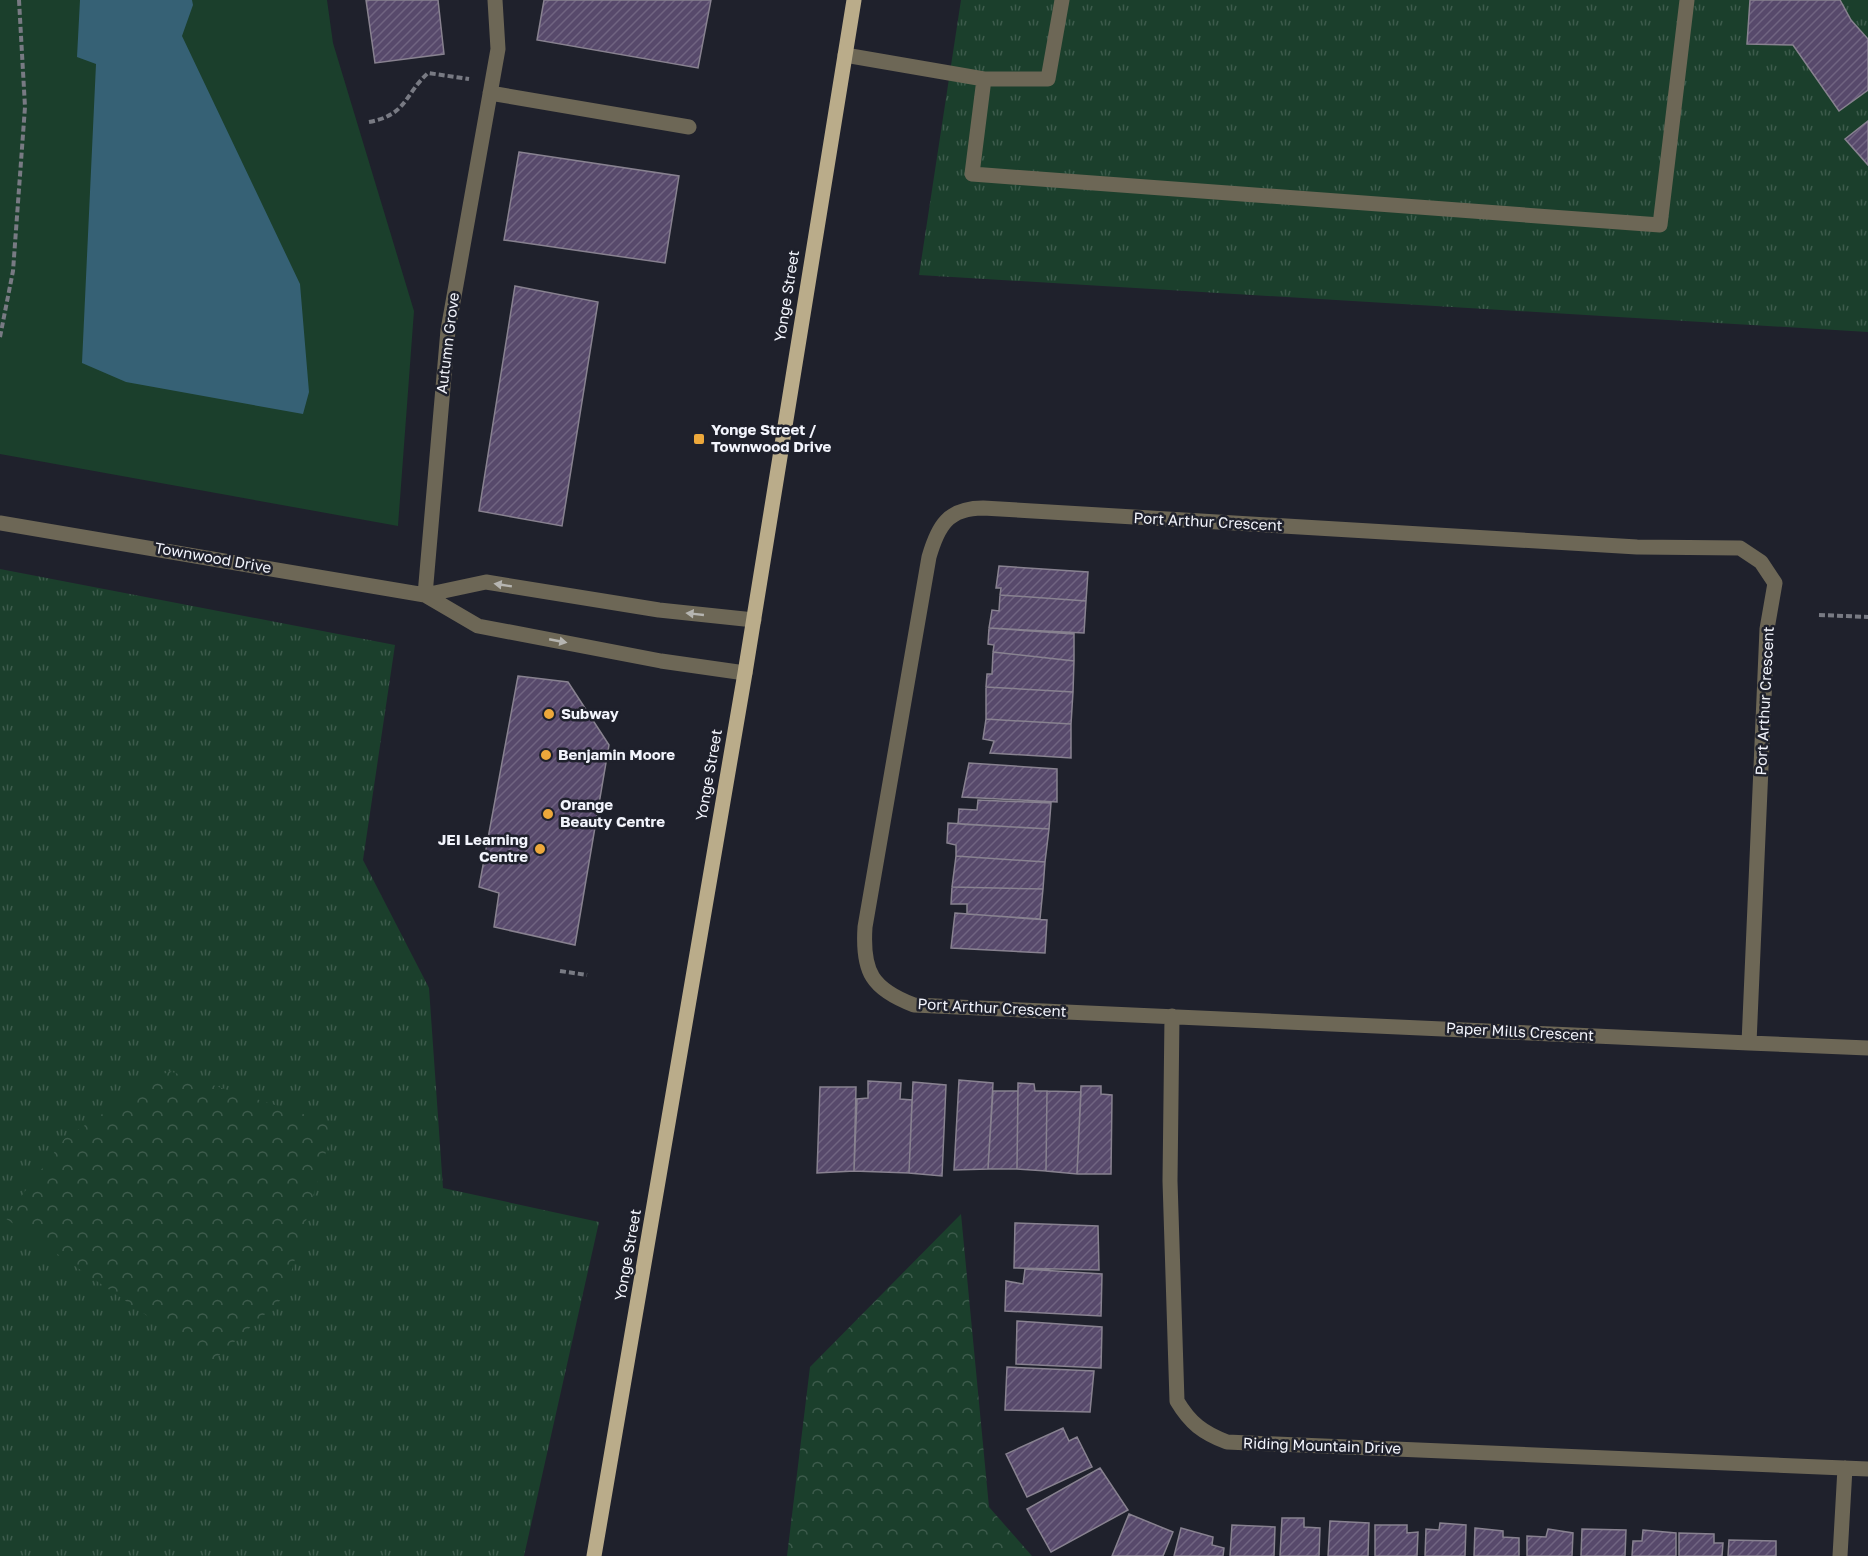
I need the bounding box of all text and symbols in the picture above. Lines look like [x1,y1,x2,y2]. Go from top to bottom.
street label: Yonge Street [770,249,802,343]
street label: Autumn Grove [432,291,462,395]
place label: Yonge Street / Townwood Drive [711,420,832,455]
marker: Yonge Street / Townwood Drive [692,432,706,446]
street label: Port Arthur Crescent [1133,508,1283,534]
street label: Townwood Drive [153,538,273,576]
one-way arrow [493,580,512,589]
one-way arrow [686,609,705,619]
street label: Port Arthur Crescent [1751,626,1777,776]
one-way arrow [548,637,567,646]
place label: Subway [561,704,619,722]
marker: Subway [542,707,556,721]
street label: Yonge Street [691,728,725,822]
place label: Benjamin Moore [558,745,675,763]
marker: Benjamin Moore [539,748,553,762]
place label: Orange Beauty Centre [560,795,665,830]
marker: Orange Beauty Centre [541,807,555,821]
place label: JEI Learning Centre [438,830,528,865]
marker: JEI Learning Centre [533,842,547,856]
street label: Port Arthur Crescent [917,994,1067,1020]
street label: Paper Mills Crescent [1445,1018,1595,1044]
street label: Yonge Street [610,1208,644,1302]
street label: Riding Mountain Drive [1243,1433,1402,1457]

